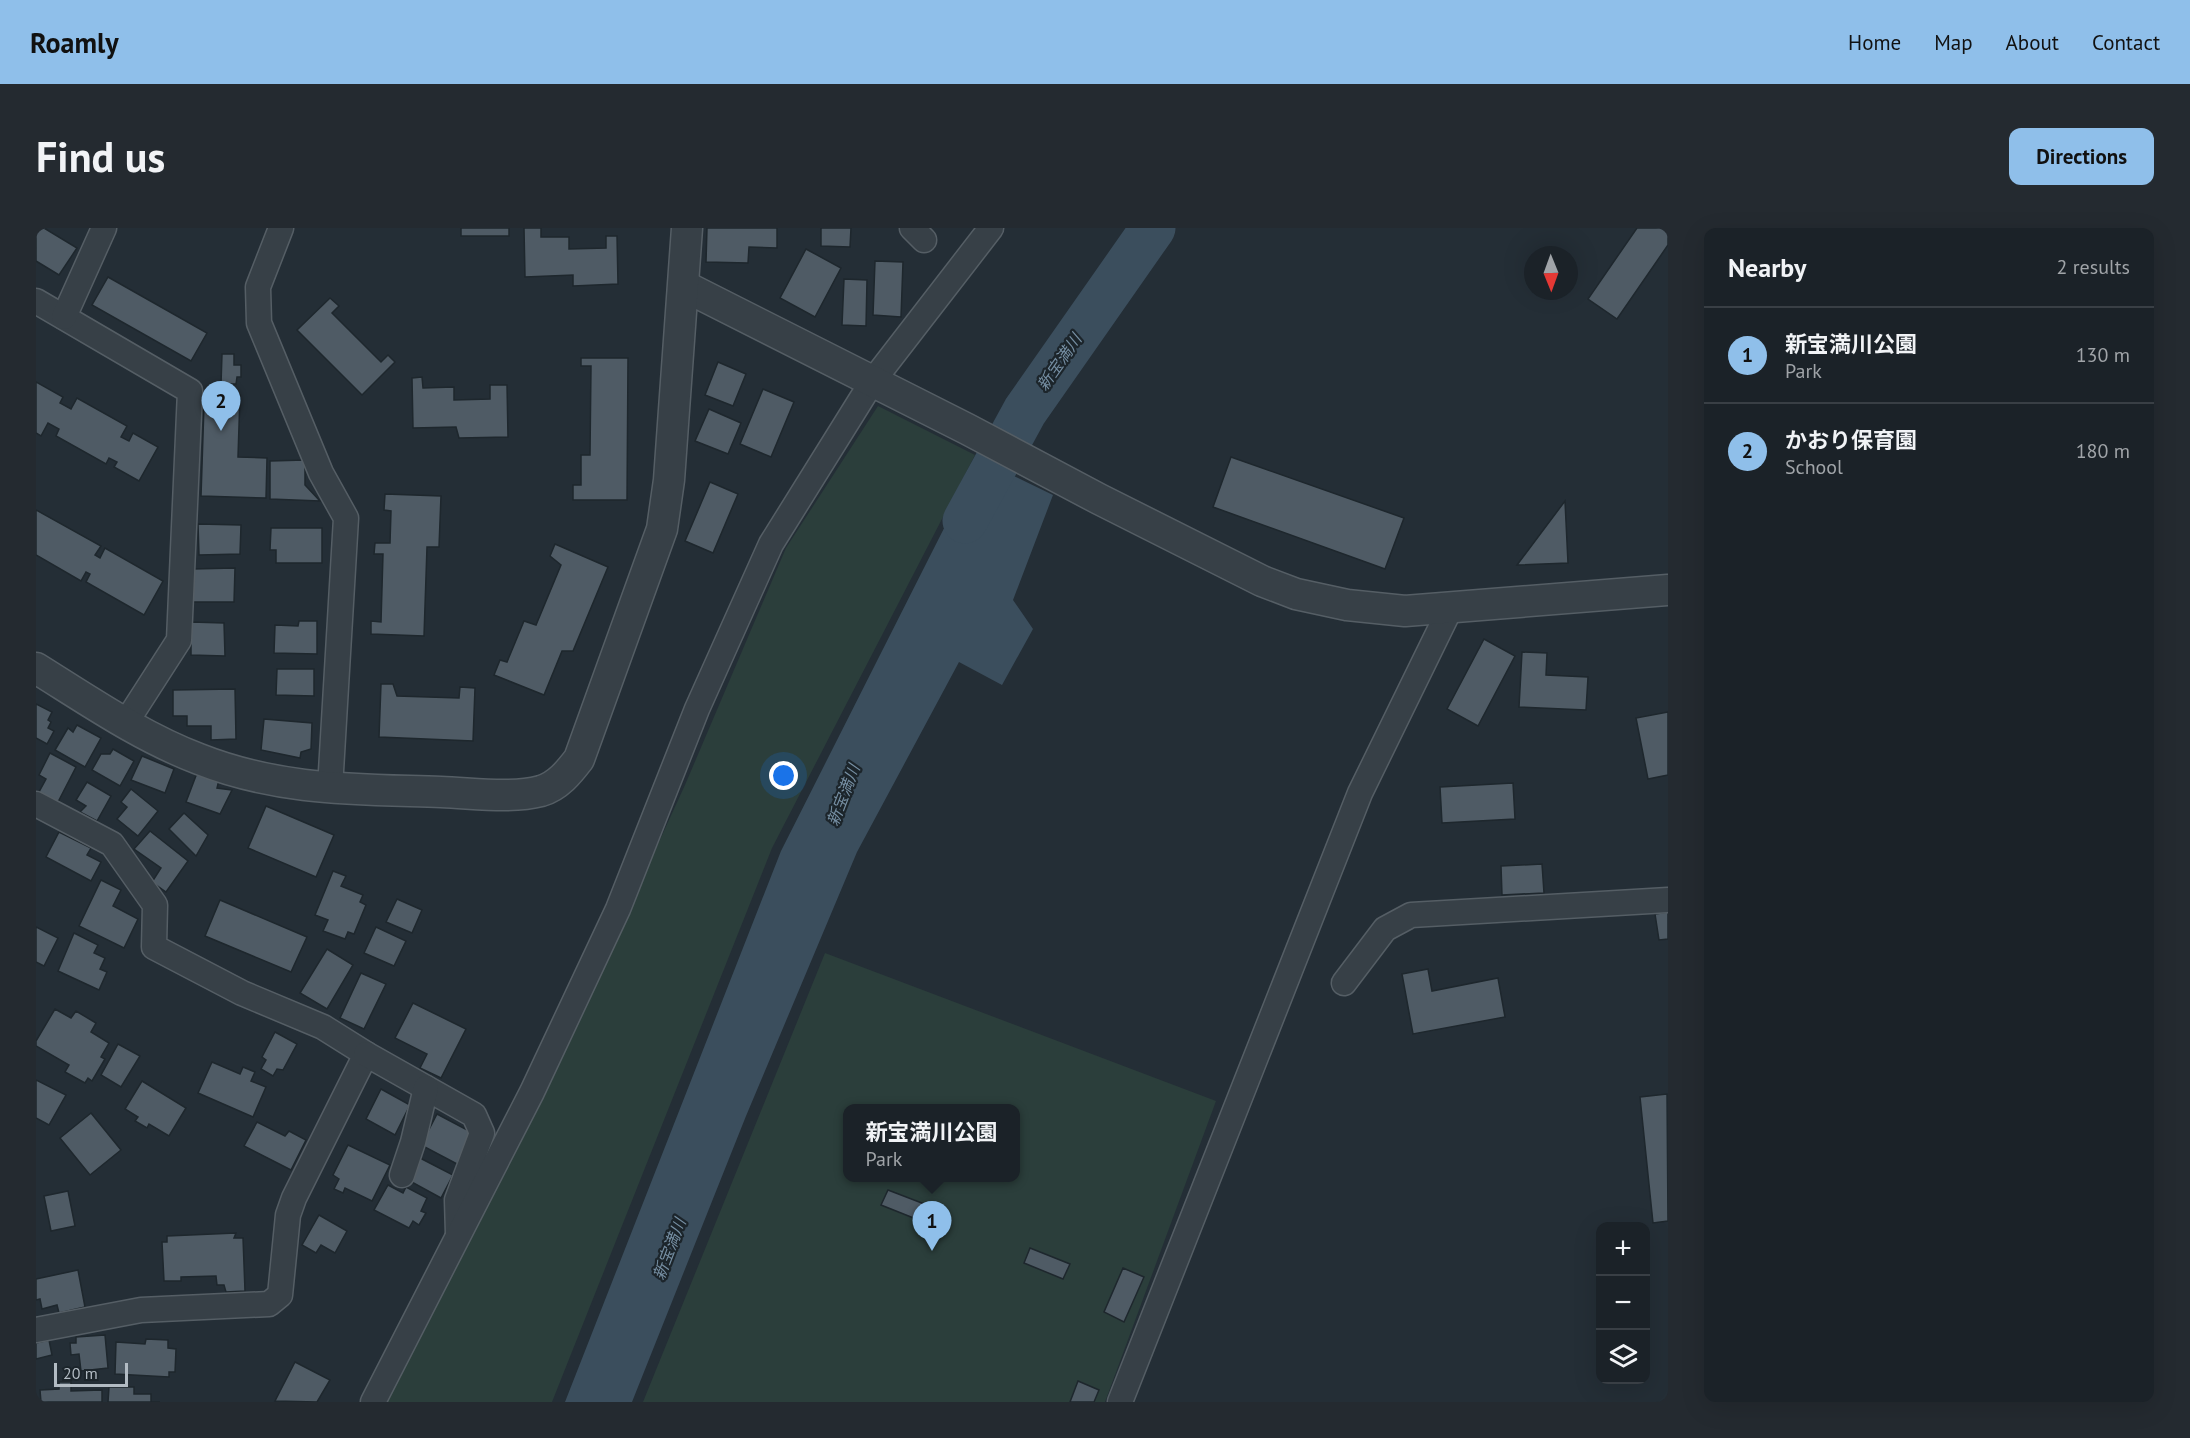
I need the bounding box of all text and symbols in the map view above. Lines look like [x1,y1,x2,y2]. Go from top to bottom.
text: Roamly [30,24,119,61]
text: Home [1848,29,1901,56]
text: Map [1934,29,1973,56]
text: About [2006,29,2059,56]
text: Contact [2092,29,2160,56]
button: Directions [2009,128,2154,185]
text: Find us [36,129,165,184]
north arrow [1524,246,1578,300]
text: Nearby [1728,251,1806,284]
text: 2 results [2057,254,2130,280]
water label: 新宝満川 [1032,328,1087,394]
text: 新宝満川公園 [1785,330,1917,358]
text: 1 [1742,342,1753,368]
text: 130 m [2076,342,2130,368]
text: Park [1785,358,1822,384]
pin: 2 [202,382,240,431]
text: かおり保育園 [1785,426,1917,454]
text: 2 [1742,438,1753,464]
text: 180 m [2076,438,2130,464]
text: School [1785,454,1843,480]
water label: 新宝満川 [822,760,865,828]
your location [769,761,798,790]
popup [843,1104,1020,1182]
text: 新宝満川公園 [865,1118,998,1146]
text: Park [865,1146,902,1172]
pin: 1 [912,1202,952,1251]
water label: 新宝満川 [648,1214,691,1282]
map controls [1596,1222,1650,1384]
button: + [1596,1222,1650,1276]
button: − [1596,1276,1650,1330]
button: layers [1596,1330,1650,1384]
scale bar [54,1360,128,1388]
text: 20 m [63,1363,98,1383]

